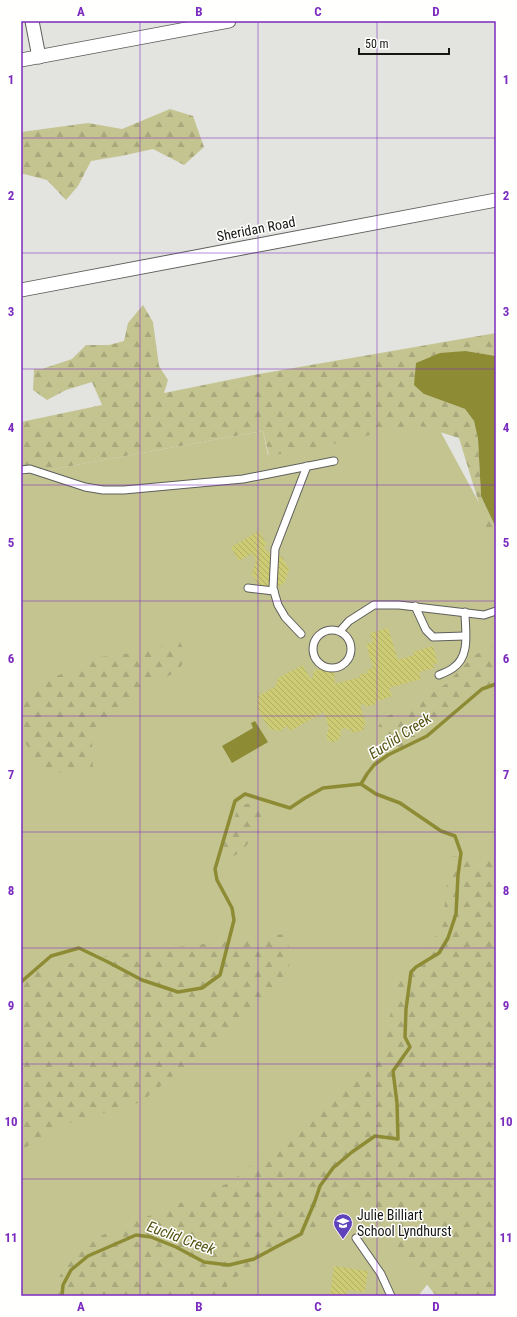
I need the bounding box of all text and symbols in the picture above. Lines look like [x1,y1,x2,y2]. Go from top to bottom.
text: A [77,4,85,19]
text: B [195,4,203,19]
text: C [314,4,322,19]
text: D [432,4,440,19]
scale bar [359,30,449,56]
text: 50 m [365,37,389,51]
text: 1 [8,72,14,87]
text: 1 [503,72,509,87]
text: 2 [8,188,15,203]
text: 2 [503,188,510,203]
street label: Sheridan Road [215,214,297,244]
text: 3 [8,304,14,319]
text: 3 [503,304,509,319]
text: 4 [8,420,15,435]
text: 4 [503,420,510,435]
text: 5 [8,535,15,550]
text: 5 [503,535,510,550]
text: 6 [8,651,15,666]
text: 6 [503,651,510,666]
water label: Euclid Creek [365,709,435,763]
text: 7 [8,767,15,782]
text: 7 [503,767,510,782]
text: 8 [8,883,14,898]
text: 8 [503,883,509,898]
text: 9 [8,998,14,1013]
text: 9 [503,998,509,1013]
text: 10 [4,1114,18,1129]
text: 10 [499,1114,513,1129]
place label: Julie Billiart School Lyndhurst [357,1207,452,1239]
school or university icon: Julie Billiart School Lyndhurst [332,1212,354,1240]
water label: Euclid Creek [145,1217,218,1259]
text: 11 [4,1230,18,1245]
text: 11 [499,1230,513,1245]
text: A [77,1299,85,1314]
text: B [195,1299,203,1314]
text: C [314,1299,322,1314]
text: D [432,1299,440,1314]

